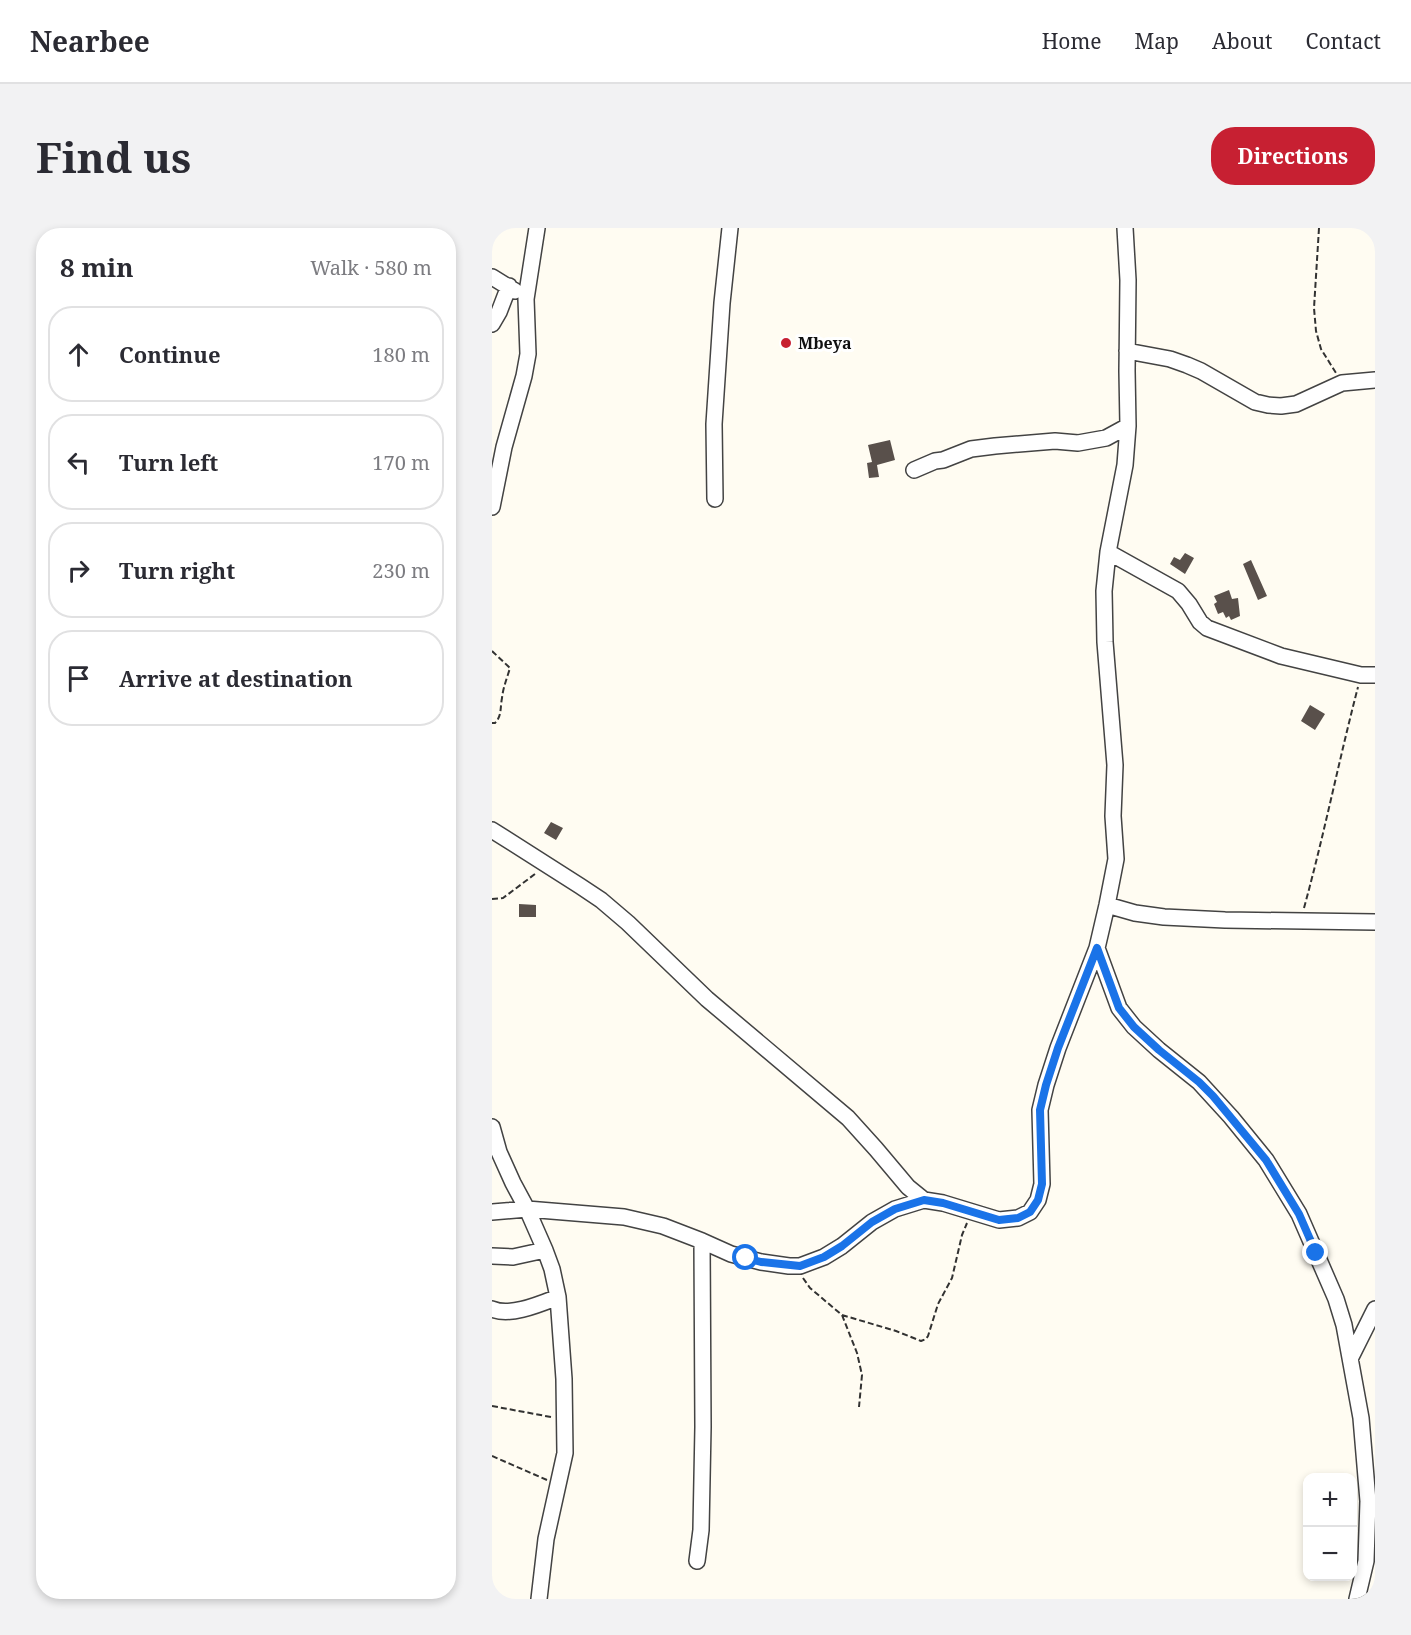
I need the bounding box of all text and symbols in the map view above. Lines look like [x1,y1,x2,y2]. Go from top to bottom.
text: Nearbee [30,22,150,60]
text: Home [1042,27,1102,55]
text: Map [1135,27,1179,55]
text: About [1212,27,1273,55]
text: Contact [1306,27,1381,55]
button: Directions [1211,127,1375,185]
text: Find us [36,128,191,185]
text: 8 min [60,249,134,285]
text: Walk · 580 m [310,254,432,281]
place label: Mbeya [798,332,852,354]
marker: Mbeya [779,336,793,350]
icon: ahead [62,338,95,371]
text: Continue [119,339,221,369]
text: 180 m [372,341,430,368]
icon: left [62,446,95,479]
text: Turn left [119,447,218,477]
text: 170 m [372,449,430,476]
icon: right [62,554,95,587]
text: Turn right [119,555,235,585]
text: 230 m [372,557,430,584]
icon: arrive [62,662,95,695]
text: Arrive at destination [119,663,353,693]
route end [1302,1239,1328,1265]
route start [732,1244,758,1270]
map controls [1303,1473,1357,1581]
button: + [1303,1473,1357,1527]
button: − [1303,1527,1357,1581]

